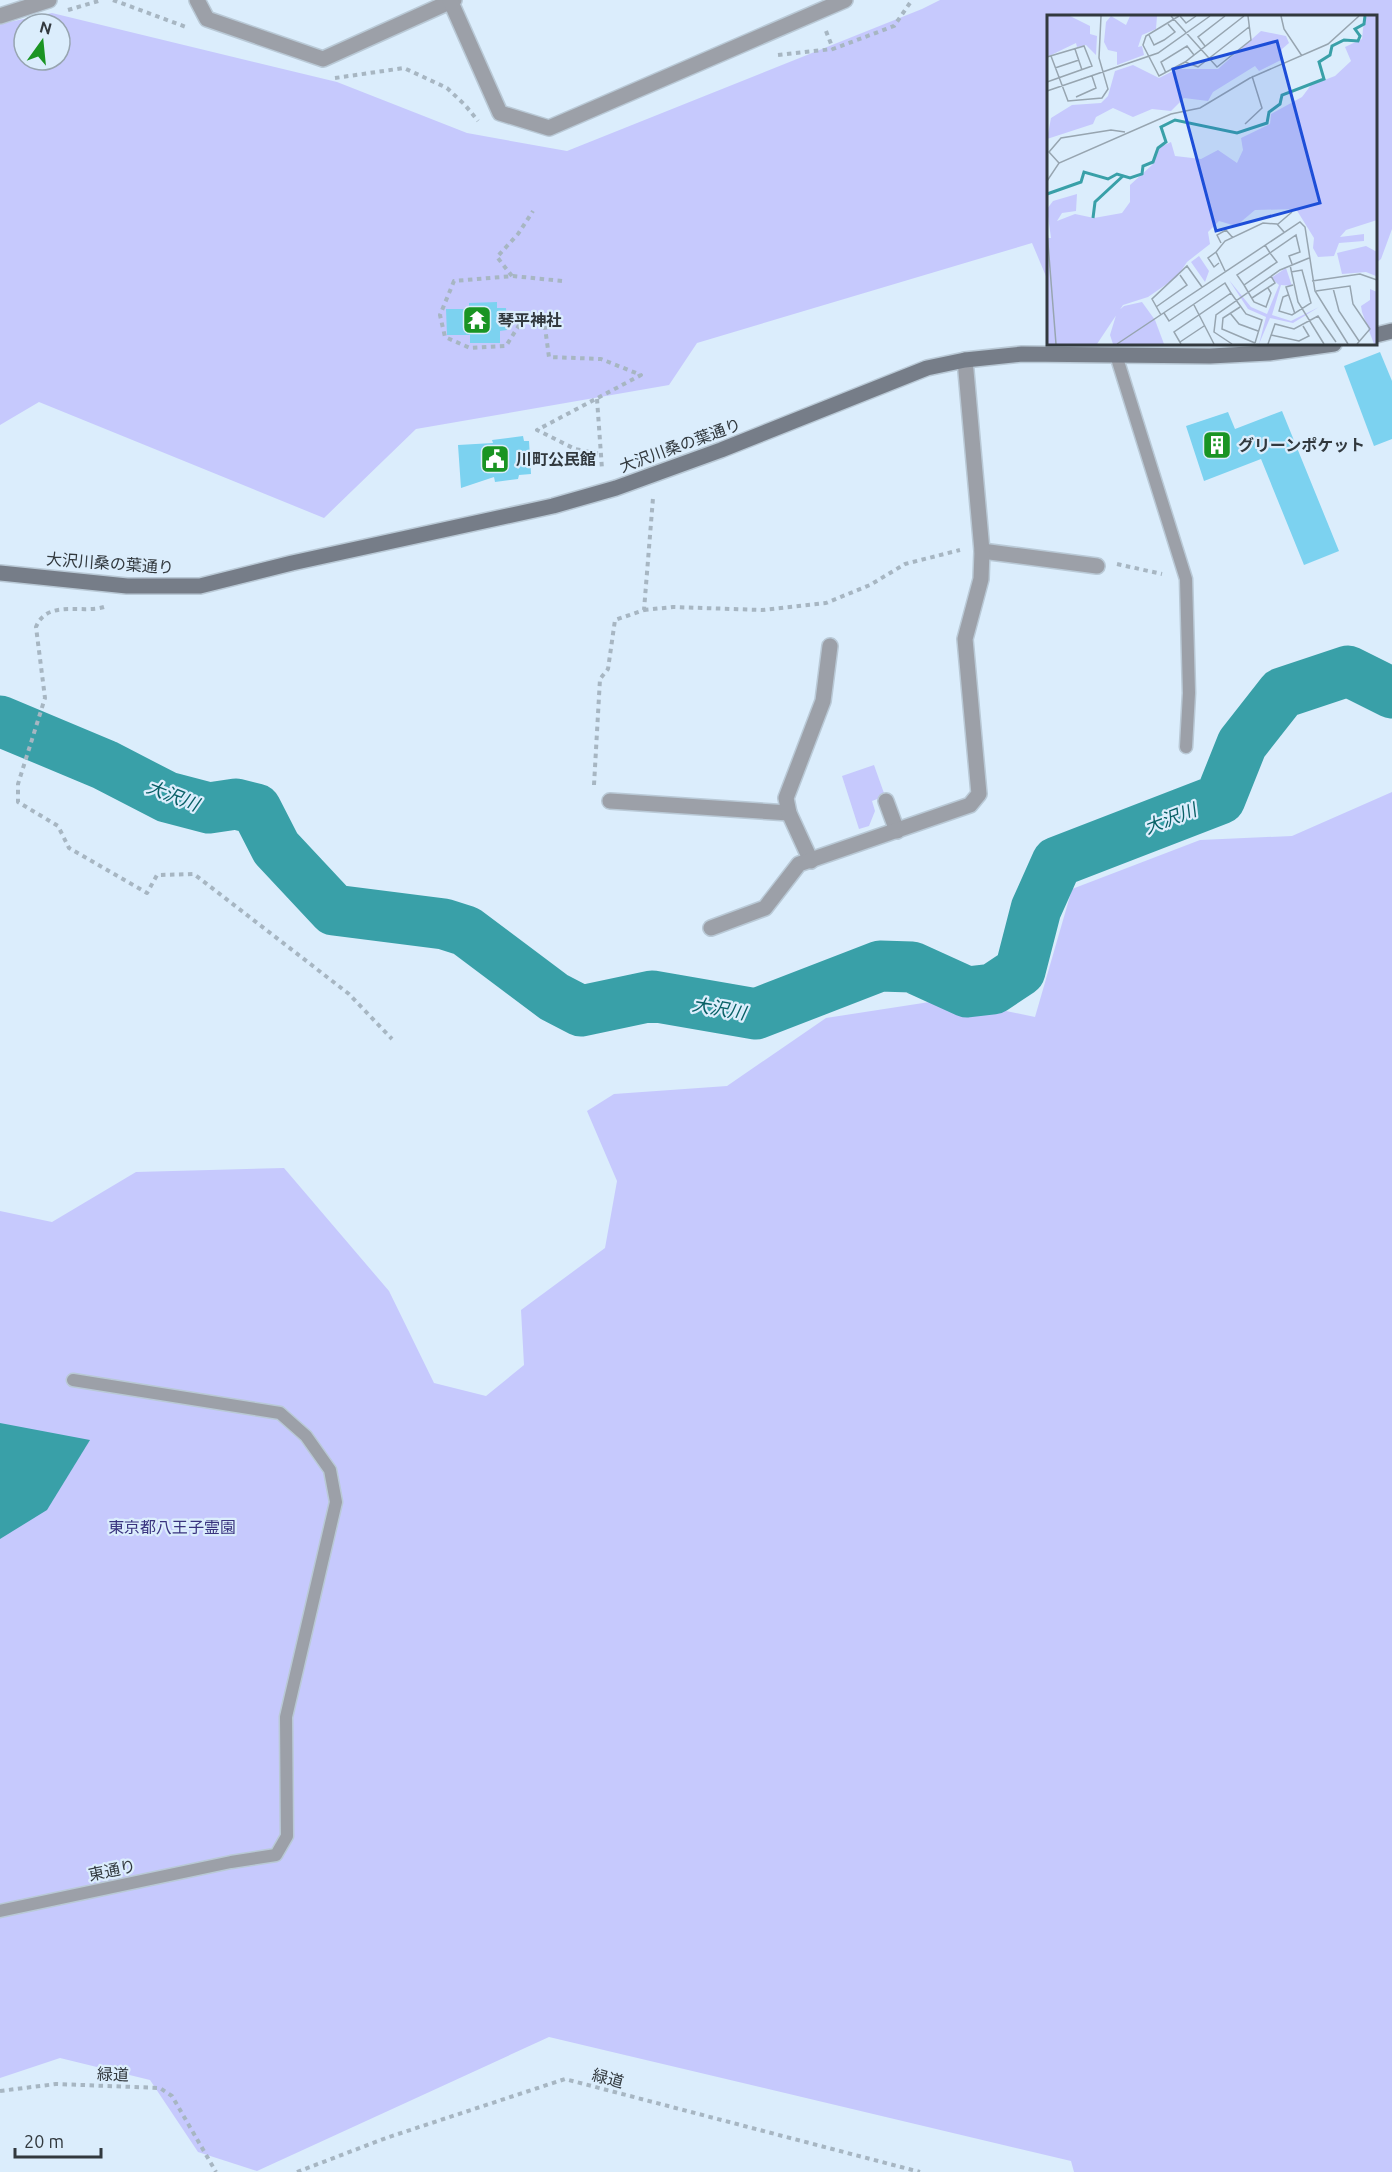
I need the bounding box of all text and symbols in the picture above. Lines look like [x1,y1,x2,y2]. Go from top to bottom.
north arrow [12,12,72,72]
inset map [1047,15,1377,345]
text: N [38,17,54,38]
temple icon: 琴平神社 [461,304,493,336]
place label: 琴平神社 [498,311,562,329]
street label: 大沢川桑の葉通り [617,415,743,475]
building icon: グリーンポケット [1201,429,1233,461]
place label: グリーンポケット [1238,436,1365,454]
public building icon: 川町公民館 [479,443,511,475]
place label: 川町公民館 [516,450,596,468]
street label: 大沢川桑の葉通り [46,550,174,576]
water label: 大沢川 [144,776,204,815]
water label: 大沢川 [1141,798,1201,837]
water label: 大沢川 [691,993,749,1023]
park label: 東京都八王子霊園 [108,1518,236,1536]
street label: 東通り [87,1856,137,1884]
street label: 緑道 [97,2064,129,2084]
street label: 緑道 [590,2065,626,2091]
scale bar [15,2121,100,2159]
text: 20 m [24,2131,64,2151]

